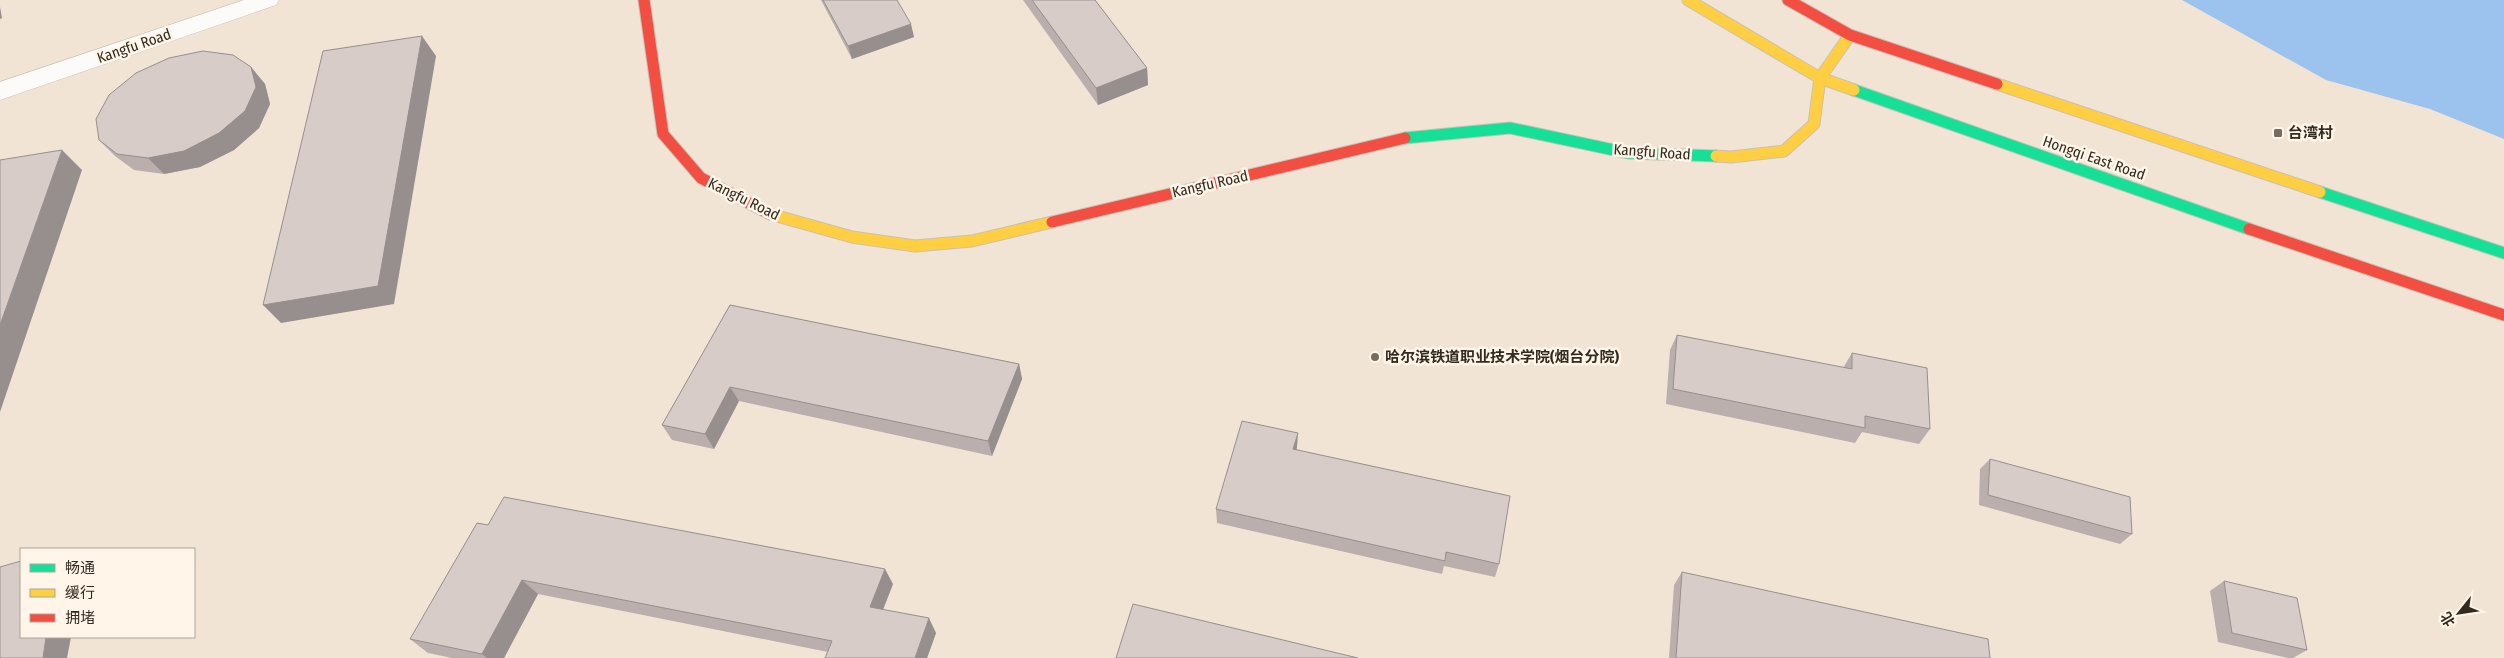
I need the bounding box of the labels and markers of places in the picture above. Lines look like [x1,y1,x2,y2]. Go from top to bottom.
place label: 台湾村 [2288,124,2333,142]
marker: 台湾村 [2272,127,2284,139]
place label: 哈尔滨铁道职业技术学院(烟台分院) [1385,348,1620,366]
marker: 哈尔滨铁道职业技术学院(烟台分院) [1369,351,1381,363]

